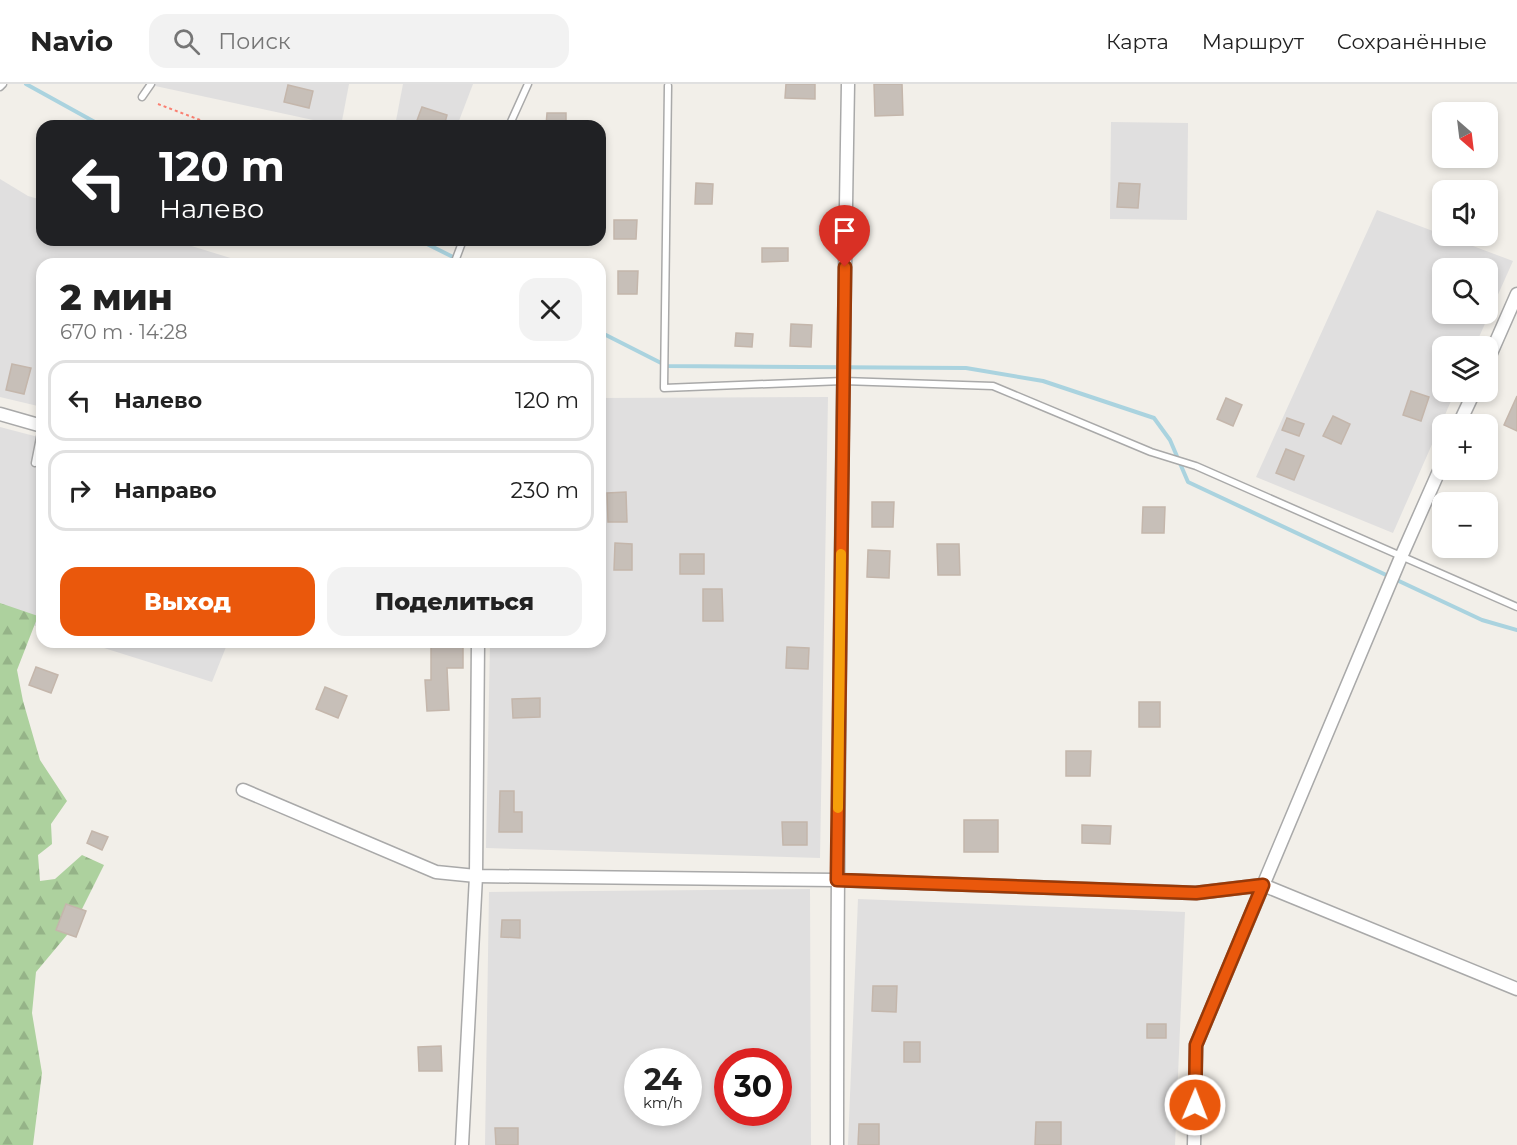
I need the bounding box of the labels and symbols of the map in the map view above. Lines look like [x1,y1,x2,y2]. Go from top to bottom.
north arrow [1432,102,1498,168]
pin [819,205,870,267]
speed limit sign: 30 [714,1048,792,1126]
position arrow [1163,1073,1227,1137]

